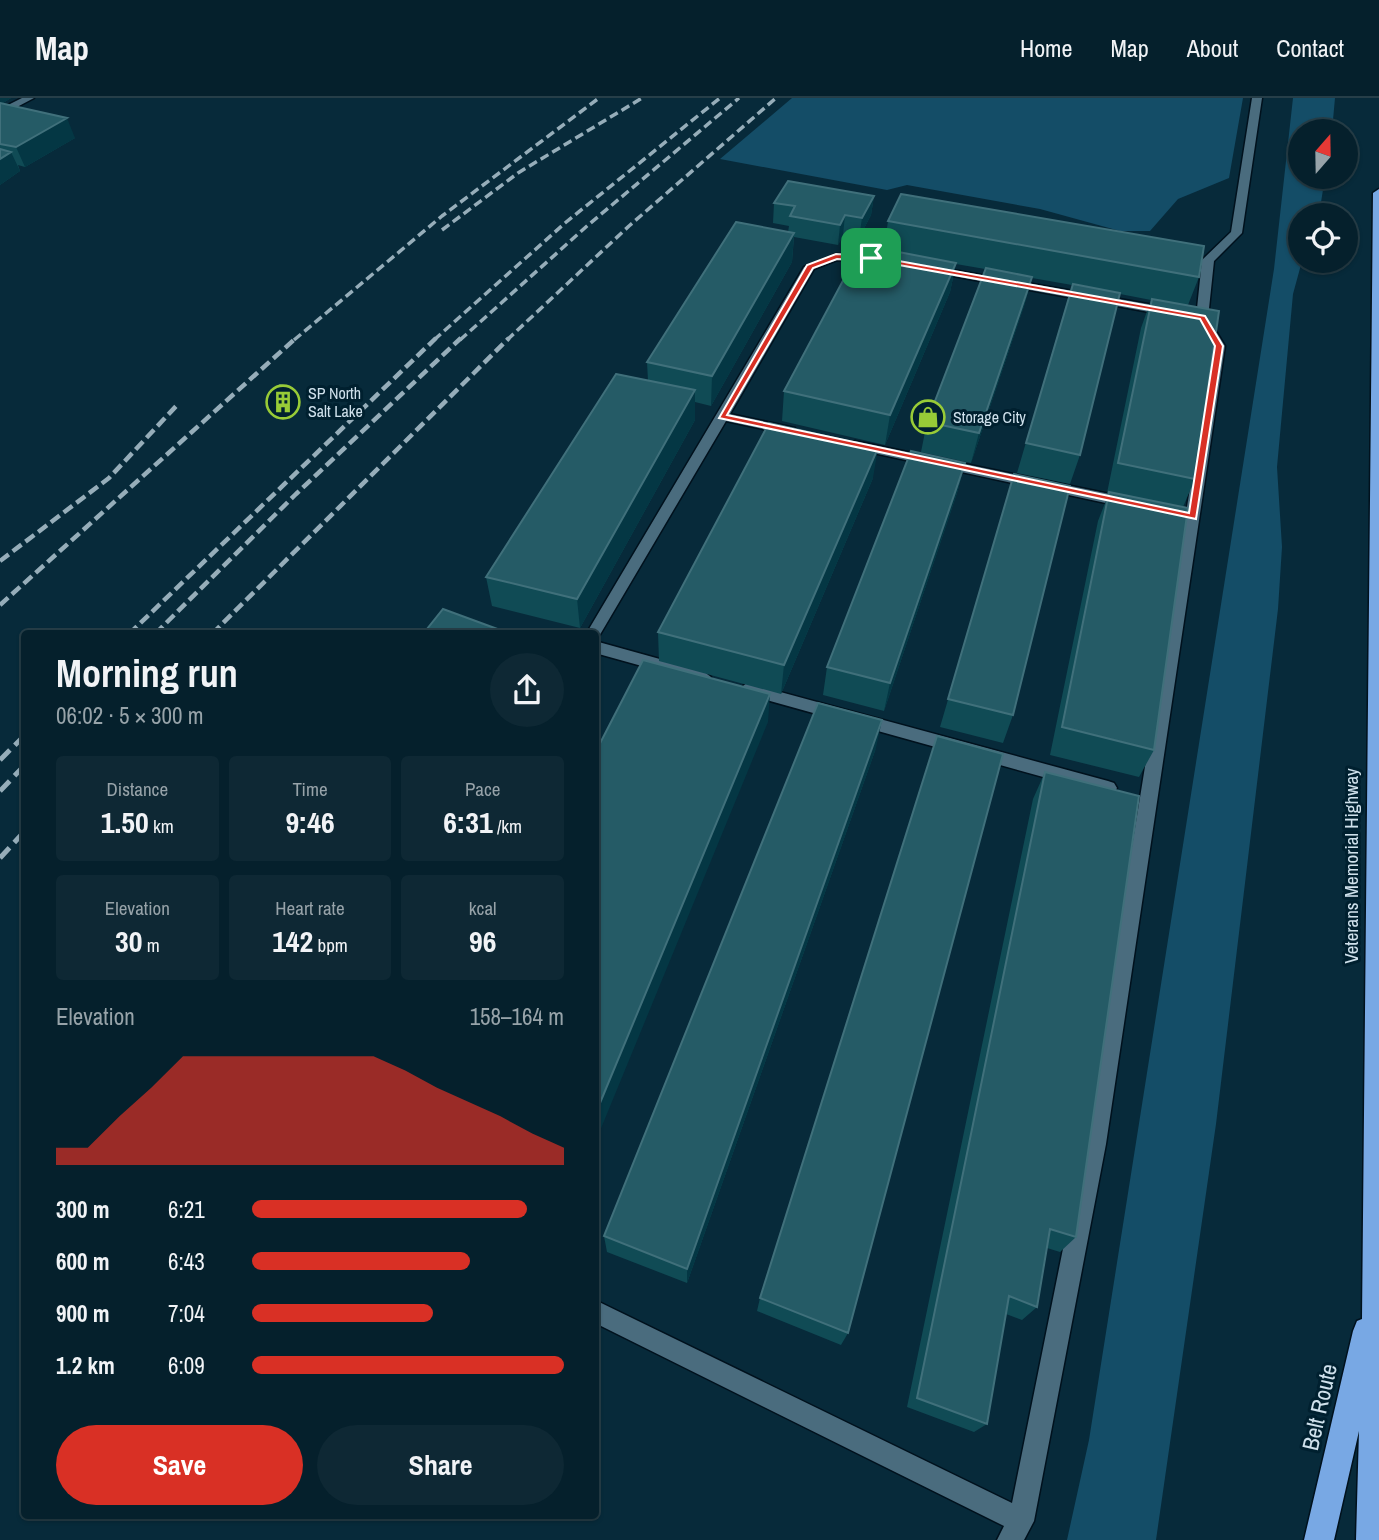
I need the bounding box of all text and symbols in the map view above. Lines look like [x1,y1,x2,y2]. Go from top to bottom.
text: Map [35,26,89,70]
text: Home [1020,32,1072,64]
text: Map [1110,32,1149,64]
text: About [1187,32,1238,64]
text: Contact [1276,32,1344,64]
north arrow [1288,119,1358,189]
map controls [1288,119,1358,273]
button: locate [1288,203,1358,273]
pin [841,228,901,288]
icon: arrive [852,239,890,277]
place label: SP North Salt Lake [308,382,363,422]
building icon: SP North Salt Lake [264,383,302,421]
shop icon: Storage City [909,398,947,436]
place label: Storage City [953,406,1026,428]
text: Morning run [56,648,238,699]
button: share [490,653,564,727]
text: 06:02 · 5 × 300 m [56,700,203,731]
street label: Veterans Memorial Highway [1338,768,1364,964]
text: Distance [107,776,168,802]
text: Time [292,776,328,802]
text: Pace [465,776,500,802]
text: 1.50 [101,802,149,842]
text: 9:46 [285,802,335,842]
text: 6:31 [443,802,493,842]
text: km [149,813,174,839]
text: /km [493,813,522,839]
text: Elevation [105,895,170,921]
text: Heart rate [275,895,345,921]
text: kcal [469,895,497,921]
text: 30 [115,921,142,961]
text: 142 [272,921,313,961]
text: 96 [469,921,496,961]
text: m [142,932,160,958]
text: bpm [313,932,348,958]
text: Elevation [56,1001,135,1032]
text: 158–164 m [470,1001,564,1032]
text: 300 m [56,1194,109,1225]
text: 6:21 [168,1194,205,1225]
text: 600 m [56,1246,109,1277]
text: 6:43 [168,1246,205,1277]
text: 900 m [56,1298,109,1329]
text: 7:04 [168,1298,205,1329]
text: 1.2 km [56,1350,115,1381]
text: 6:09 [168,1350,205,1381]
street label: Belt Route [1294,1361,1344,1453]
button: Save [56,1425,303,1505]
button: Share [317,1425,564,1505]

